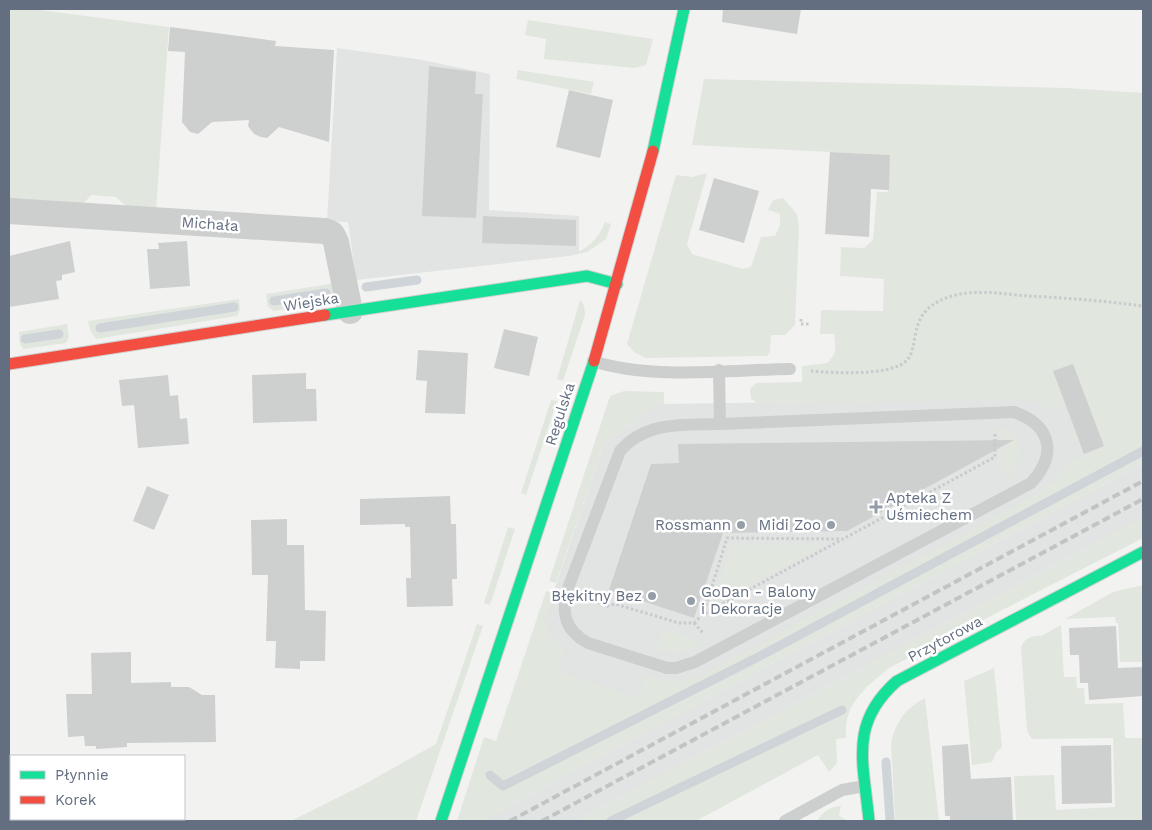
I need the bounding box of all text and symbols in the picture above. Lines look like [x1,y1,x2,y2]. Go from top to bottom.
street label: Michała [181,213,240,235]
street label: Wiejska [282,289,340,315]
street label: Regulska [541,380,579,448]
place label: Apteka Z Uśmiechem [886,489,972,524]
marker: Apteka Z Uśmiechem [870,501,882,513]
place label: Rossmann [655,516,731,534]
place label: Midi Zoo [759,516,821,534]
marker: Rossmann [735,519,747,531]
marker: Midi Zoo [825,519,837,531]
place label: GoDan - Balony i Dekoracje [701,583,816,618]
place label: Błękitny Bez [551,587,642,605]
marker: Błękitny Bez [646,590,658,602]
marker: GoDan - Balony i Dekoracje [685,595,697,607]
street label: Przytorowa [905,612,986,666]
legend [10,755,185,820]
text: Płynnie [55,766,109,784]
text: Korek [55,791,97,809]

